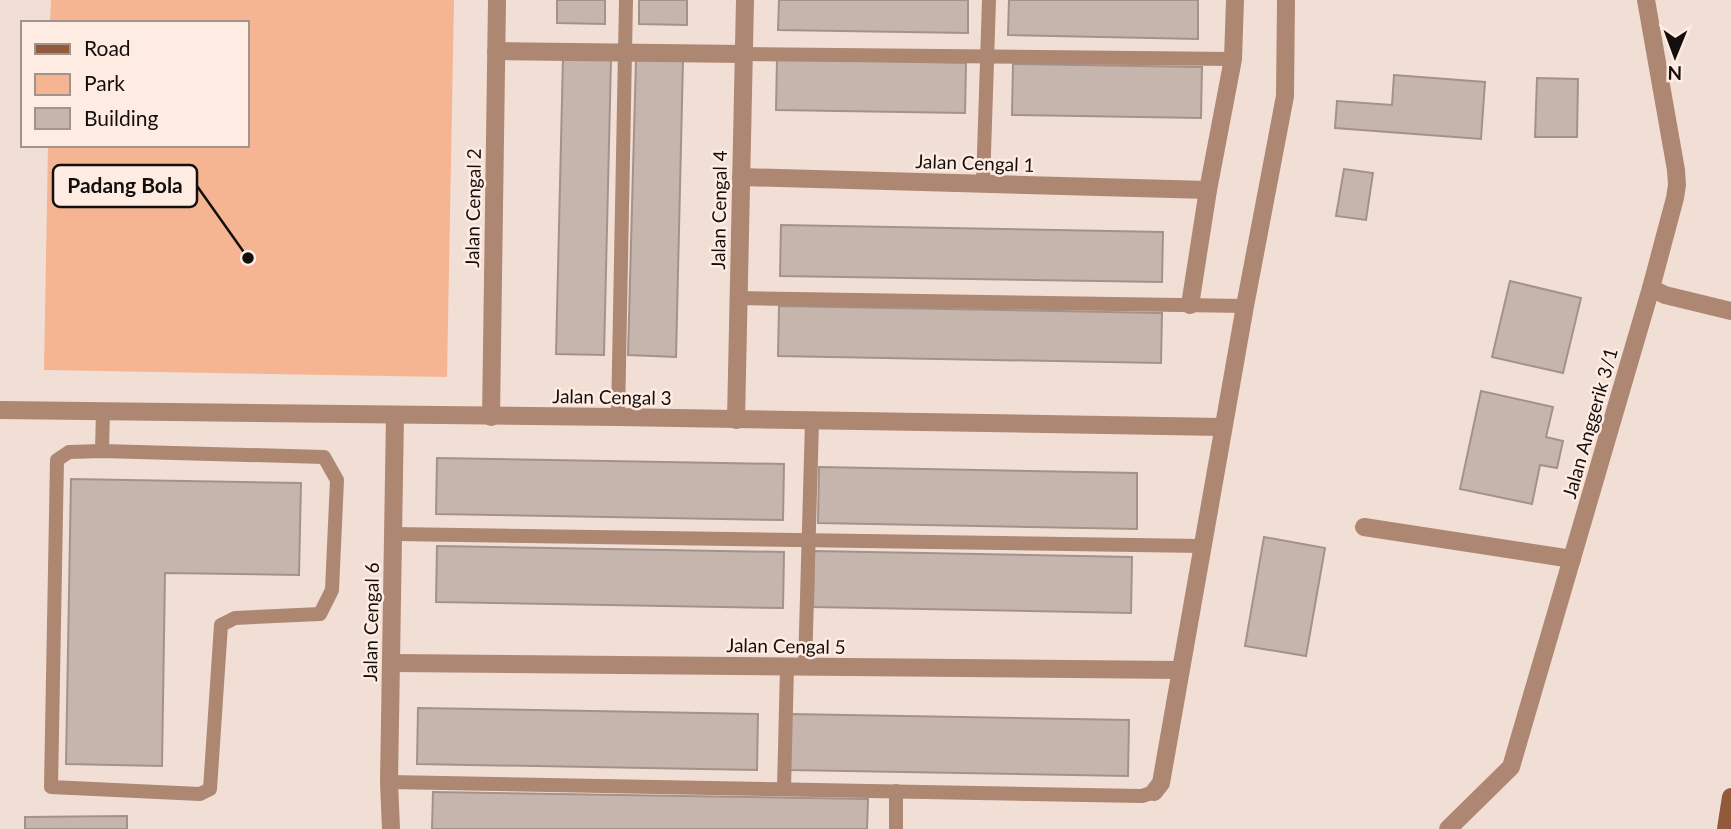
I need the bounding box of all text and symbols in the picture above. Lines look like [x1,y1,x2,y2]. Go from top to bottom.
legend [21,21,248,147]
north arrow [1640,21,1710,91]
text: Road [84,35,131,60]
text: N [1667,62,1682,85]
text: Park [84,70,125,95]
text: Building [84,105,159,130]
street label: Jalan Cengal 2 [460,148,485,268]
street label: Jalan Cengal 1 [915,149,1035,176]
street label: Jalan Cengal 4 [706,150,731,270]
callout: Padang Bola [53,165,197,207]
text: Padang Bola [67,172,183,197]
street label: Jalan Anggerik 3/1 [1557,345,1622,501]
street label: Jalan Cengal 3 [552,384,672,409]
street label: Jalan Cengal 6 [358,562,383,682]
street label: Jalan Cengal 5 [726,633,846,658]

